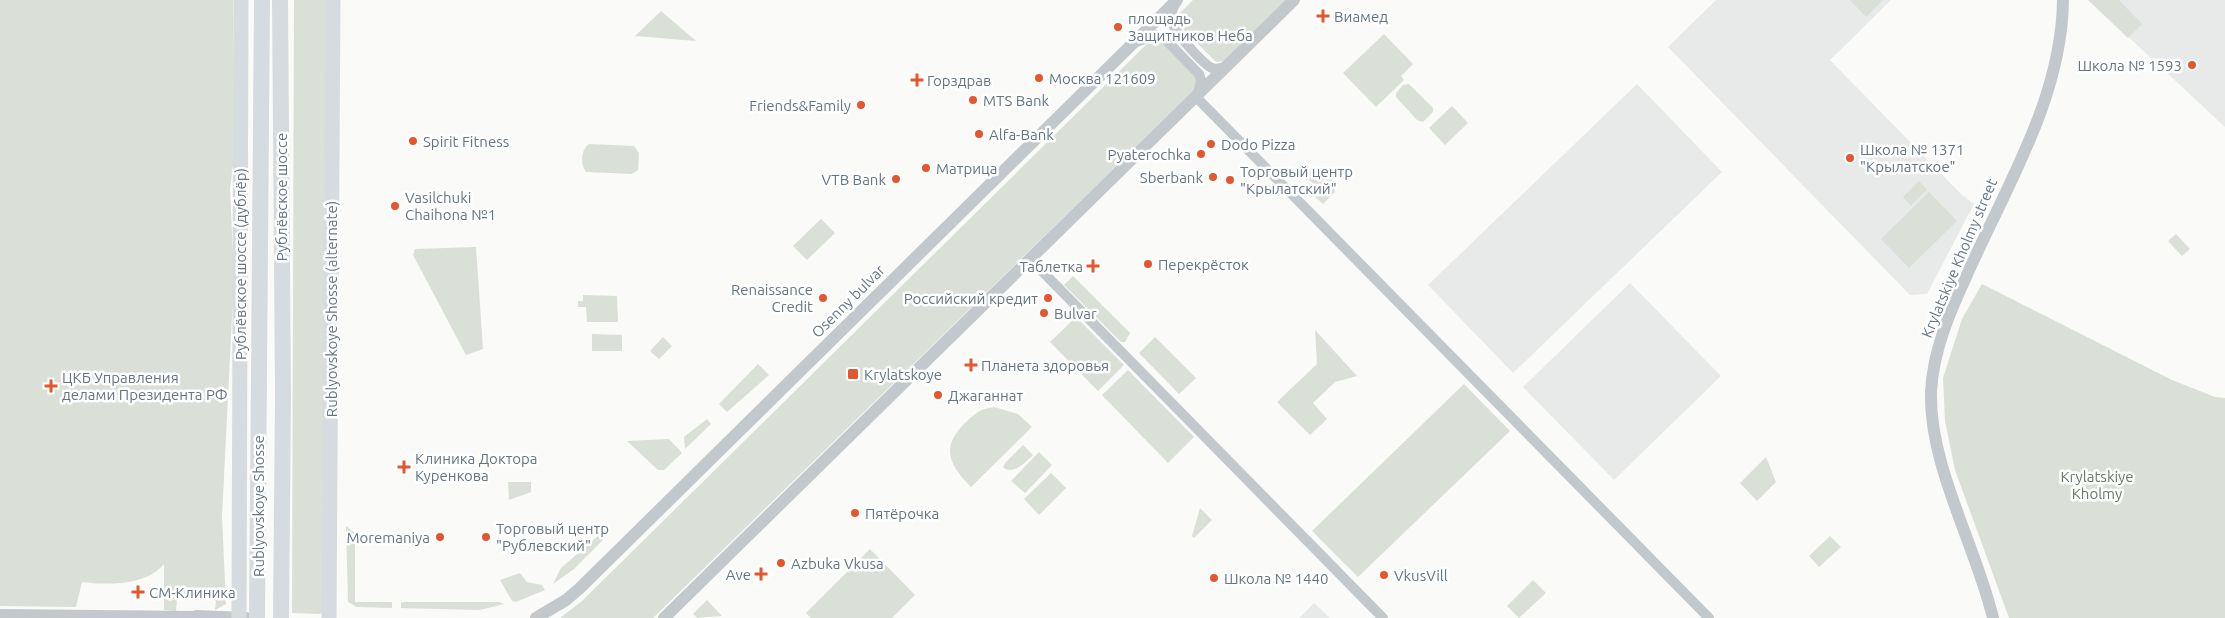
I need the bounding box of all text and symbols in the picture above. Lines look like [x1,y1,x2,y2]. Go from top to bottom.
place label: Виамед [1334,8,1388,25]
marker: Виамед [1316,9,1330,23]
place label: площадь Защитников Неба [1128,10,1253,44]
marker: площадь Защитников Неба [1112,21,1124,33]
place label: Школа № 1593 [2078,57,2182,74]
marker: Школа № 1593 [2186,59,2198,71]
place label: Москва 121609 [1049,70,1156,87]
place label: Горздрав [927,72,991,89]
marker: Москва 121609 [1033,72,1045,84]
marker: Горздрав [911,74,923,86]
place label: MTS Bank [983,92,1049,109]
marker: MTS Bank [967,94,979,106]
place label: Friends&Family [749,97,851,114]
marker: Friends&Family [855,99,867,111]
place label: Alfa-Bank [989,126,1054,143]
marker: Alfa-Bank [973,128,985,140]
street label: Рублёвское шоссе [273,133,290,261]
place label: Spirit Fitness [423,133,509,150]
marker: Spirit Fitness [407,135,419,147]
place label: Dodo Pizza [1221,136,1295,153]
marker: Dodo Pizza [1205,138,1217,150]
place label: Школа № 1371 "Крылатское" [1860,141,1964,175]
place label: Pyaterochka [1108,146,1191,163]
marker: Pyaterochka [1195,148,1207,160]
marker: Школа № 1371 "Крылатское" [1844,152,1856,164]
place label: Матрица [936,160,998,177]
marker: Матрица [920,162,932,174]
place label: Торговый центр "Крылатский" [1240,163,1353,197]
street label: Рублёвское шоссе (дублёр) [232,168,249,360]
place label: Sberbank [1140,169,1203,186]
place label: VTB Bank [821,171,886,188]
marker: Sberbank [1207,171,1219,183]
marker: VTB Bank [890,173,902,185]
marker: Торговый центр "Крылатский" [1224,174,1236,186]
street label: Krylatskiye Kholmy street [1918,176,2000,340]
place label: Vasilchuki Chaihona №1 [405,189,496,223]
marker: Vasilchuki Chaihona №1 [389,200,401,212]
street label: Rublyovskoye Shosse (alternate) [323,201,340,417]
place label: Перекрёсток [1158,256,1249,273]
place label: Таблетка [1020,258,1083,275]
marker: Перекрёсток [1142,258,1154,270]
marker: Таблетка [1087,260,1099,272]
street label: Osenny bulvar [808,261,888,341]
place label: Renaissance Credit [731,281,813,315]
place label: Российский кредит [904,290,1038,307]
marker: Renaissance Credit [817,292,829,304]
marker: Российский кредит [1042,292,1054,304]
place label: Bulvar [1054,305,1097,322]
marker: Bulvar [1038,307,1050,319]
place label: Планета здоровья [981,357,1109,374]
marker: Планета здоровья [965,359,977,371]
place label: Krylatskoye [864,366,942,383]
marker: Krylatskoye [846,367,860,381]
place label: ЦКБ Управления делами Президента РФ [62,369,228,403]
marker: ЦКБ Управления делами Президента РФ [44,379,58,393]
place label: Джаганнат [948,387,1024,404]
marker: Джаганнат [932,389,944,401]
street label: Rublyovskoye Shosse [250,435,267,577]
place label: Клиника Доктора Куренкова [415,450,538,484]
marker: Клиника Доктора Куренкова [397,460,411,474]
park label: Krylatskiye Kholmy [2060,468,2134,502]
place label: Пятёрочка [865,505,939,522]
marker: Пятёрочка [849,507,861,519]
place label: Торговый центр "Рублевский" [496,520,609,554]
place label: Moremaniya [346,529,430,546]
marker: Moremaniya [434,531,446,543]
marker: Торговый центр "Рублевский" [480,531,492,543]
place label: Azbuka Vkusa [791,555,884,572]
marker: Azbuka Vkusa [775,557,787,569]
place label: Ave [726,566,751,583]
place label: VkusVill [1394,567,1448,584]
marker: Ave [755,568,767,580]
marker: VkusVill [1378,569,1390,581]
place label: Школа № 1440 [1224,570,1328,587]
marker: Школа № 1440 [1208,572,1220,584]
place label: СМ-Клиника [149,584,236,601]
marker: СМ-Клиника [131,585,145,599]

